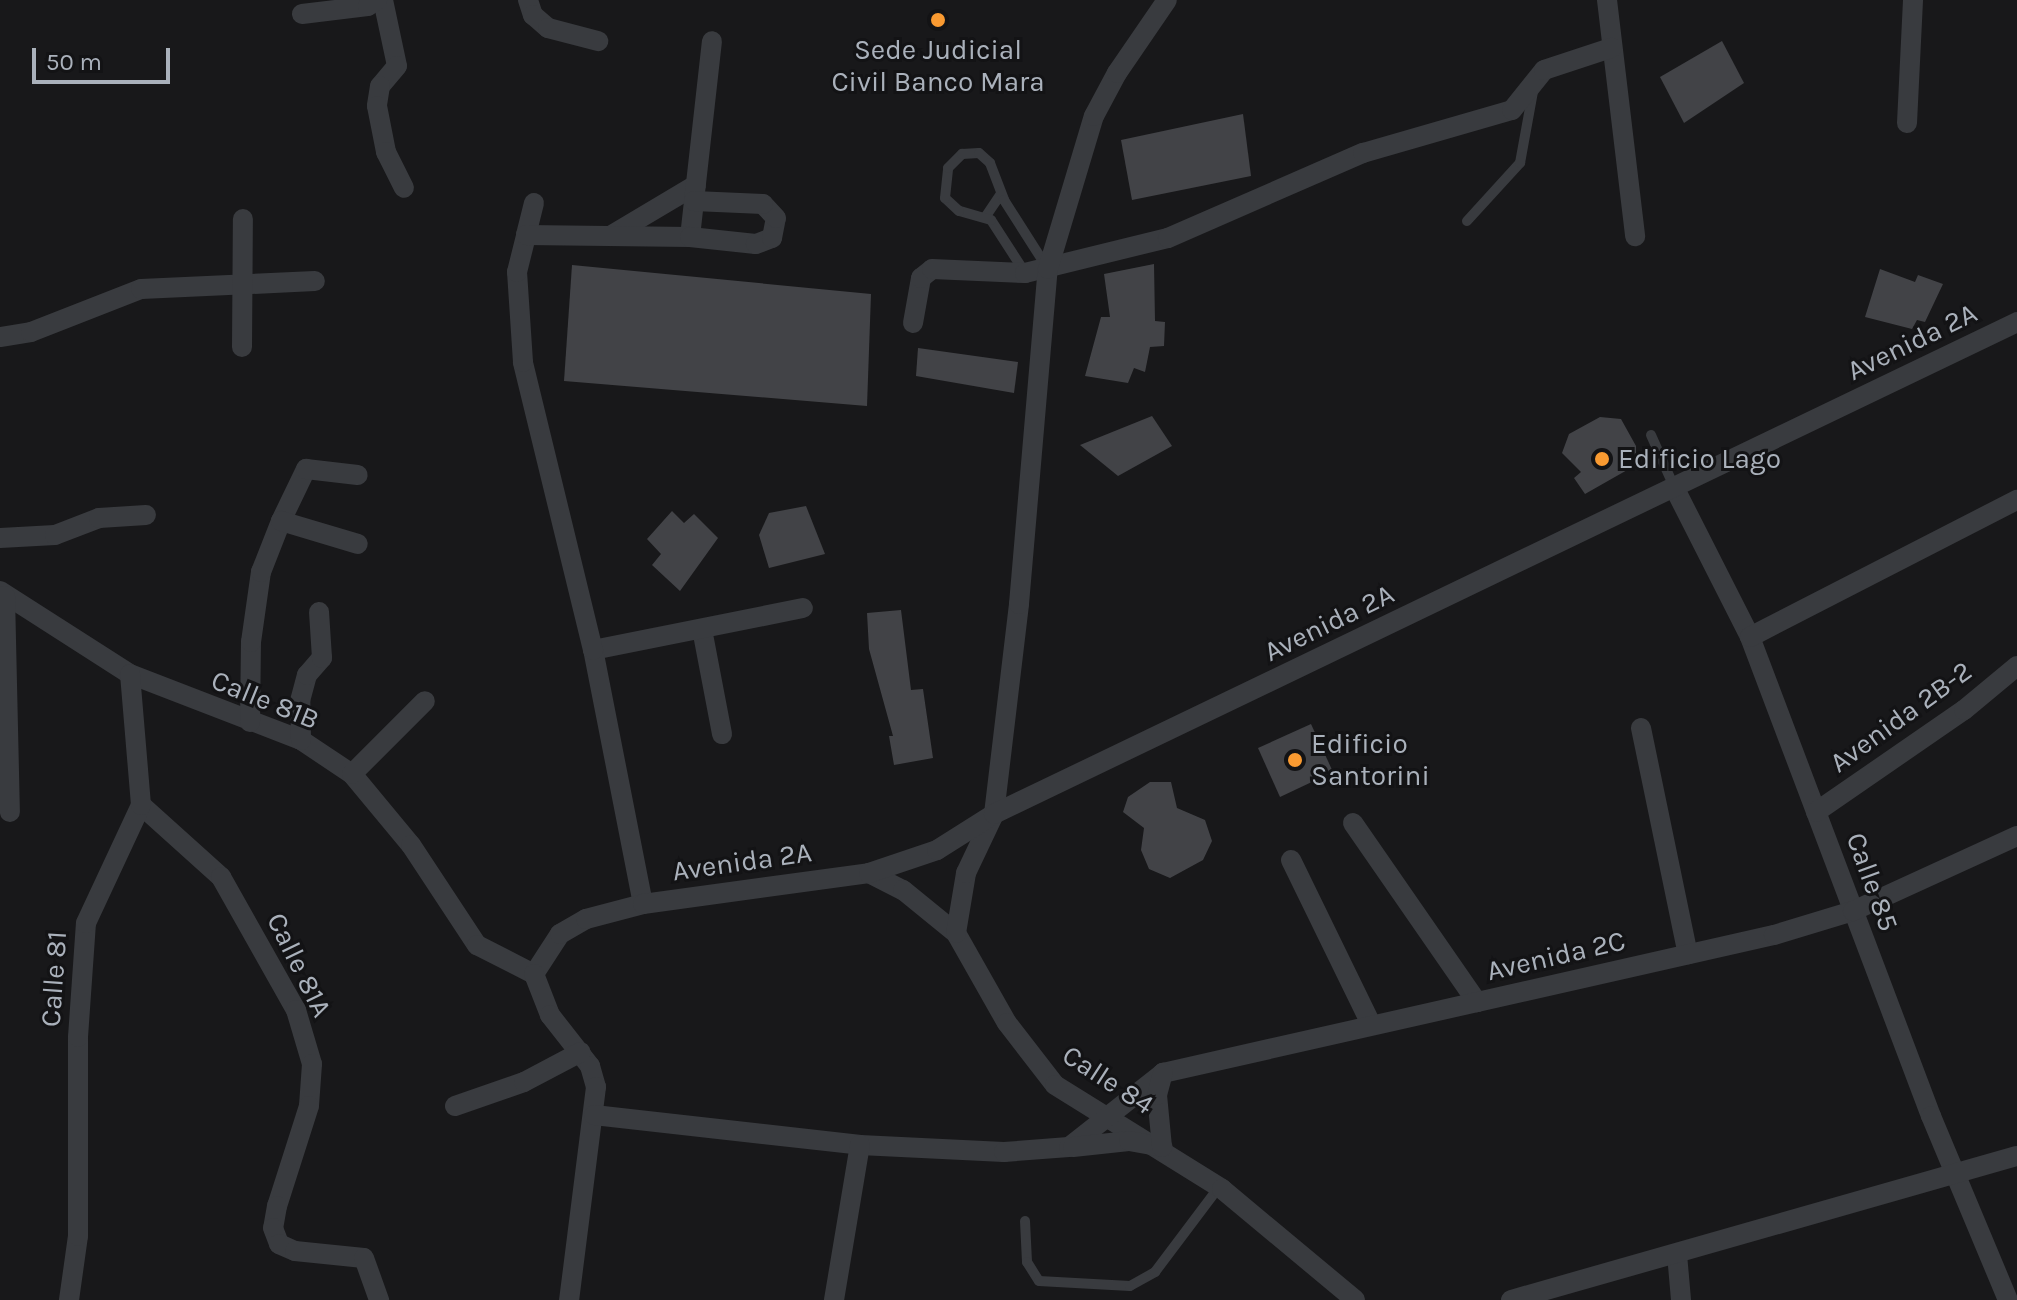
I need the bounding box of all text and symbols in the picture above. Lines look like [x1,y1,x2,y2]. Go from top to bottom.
marker: Sede Judicial Civil Banco Mara [929,11,947,29]
scale bar [36,32,174,82]
place label: Sede Judicial Civil Banco Mara [831,33,1045,99]
text: 50 m [46,48,102,76]
street label: Avenida 2A [1842,296,1982,388]
place label: Edificio Lago [1618,442,1781,476]
marker: Edificio Lago [1593,450,1611,468]
street label: Avenida 2A [1259,577,1399,669]
street label: Avenida 2B-2 [1823,654,1979,780]
street label: Calle 81B [206,663,324,737]
place label: Edificio Santorini [1311,727,1430,793]
marker: Edificio Santorini [1286,751,1304,769]
street label: Calle 85 [1839,828,1905,936]
street label: Avenida 2A [670,836,814,888]
street label: Calle 81A [259,907,339,1023]
street label: Avenida 2C [1483,924,1629,988]
street label: Calle 81 [34,930,74,1028]
street label: Calle 84 [1056,1038,1160,1122]

